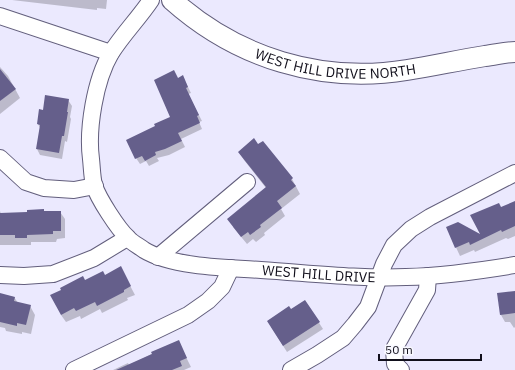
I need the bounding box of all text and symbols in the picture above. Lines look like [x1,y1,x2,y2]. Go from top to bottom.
street label: WEST HILL DRIVE NORTH [252,44,417,83]
street label: WEST HILL DRIVE [262,261,376,286]
scale bar [379,336,481,362]
text: 50 m [385,342,413,357]

